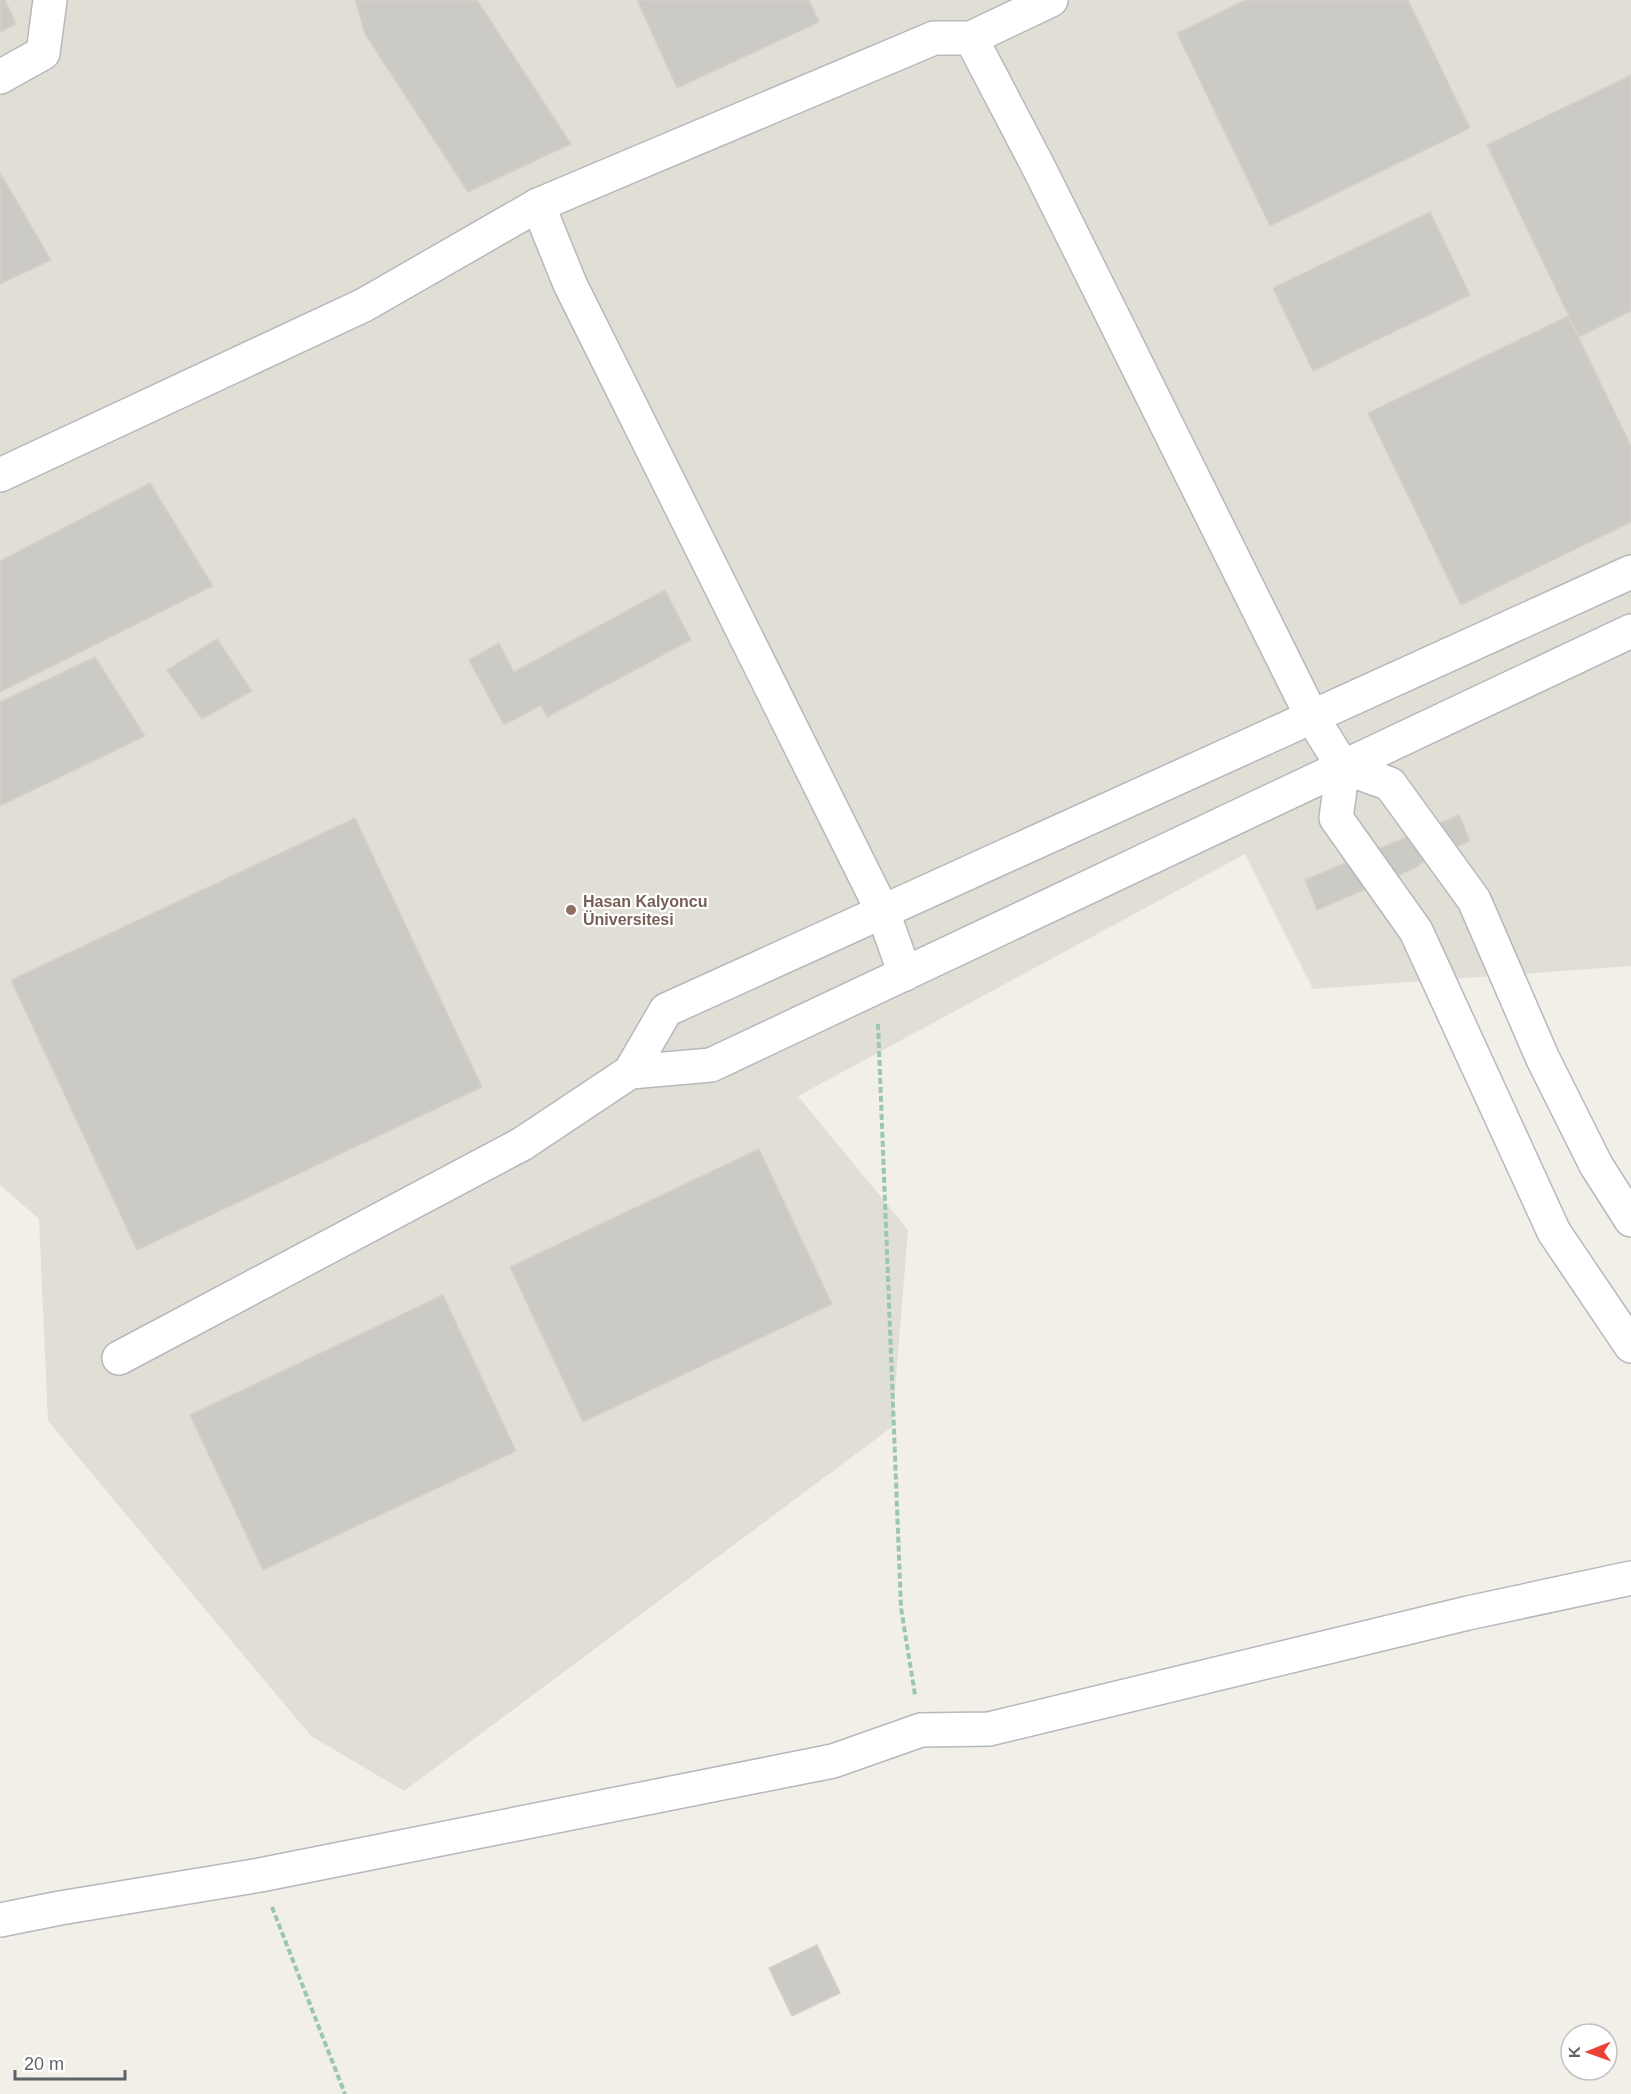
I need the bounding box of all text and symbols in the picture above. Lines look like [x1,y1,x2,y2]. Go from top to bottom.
place label: Hasan Kalyoncu Üniversitesi [583,893,707,928]
marker: Hasan Kalyoncu Üniversitesi [564,903,578,917]
north arrow [1559,2022,1619,2082]
scale bar [15,2043,124,2081]
text: K [1566,2046,1583,2058]
text: 20 m [24,2054,64,2074]

